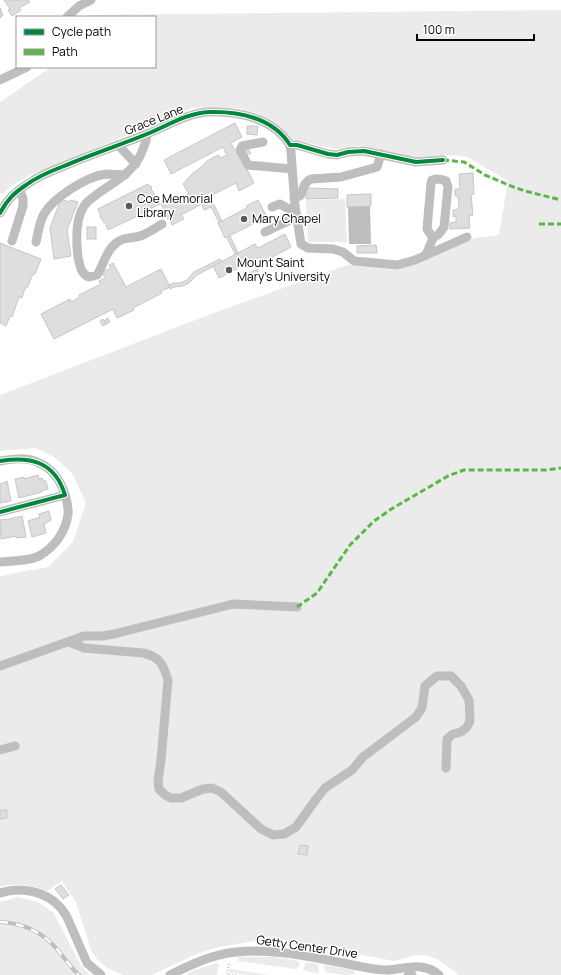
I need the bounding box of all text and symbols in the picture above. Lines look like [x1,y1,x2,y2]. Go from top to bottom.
legend [16,16,156,68]
scale bar [417,16,534,42]
text: 100 m [423,21,455,38]
text: Cycle path [52,23,111,40]
text: Path [52,43,78,60]
street label: Grace Lane [122,100,186,139]
place label: Coe Memorial Library [137,190,213,221]
marker: Coe Memorial Library [124,201,134,211]
place label: Mary Chapel [252,210,321,227]
marker: Mary Chapel [239,214,249,224]
place label: Mount Saint Mary's University [237,254,331,285]
marker: Mount Saint Mary's University [224,265,234,275]
street label: Getty Center Drive [255,931,359,962]

